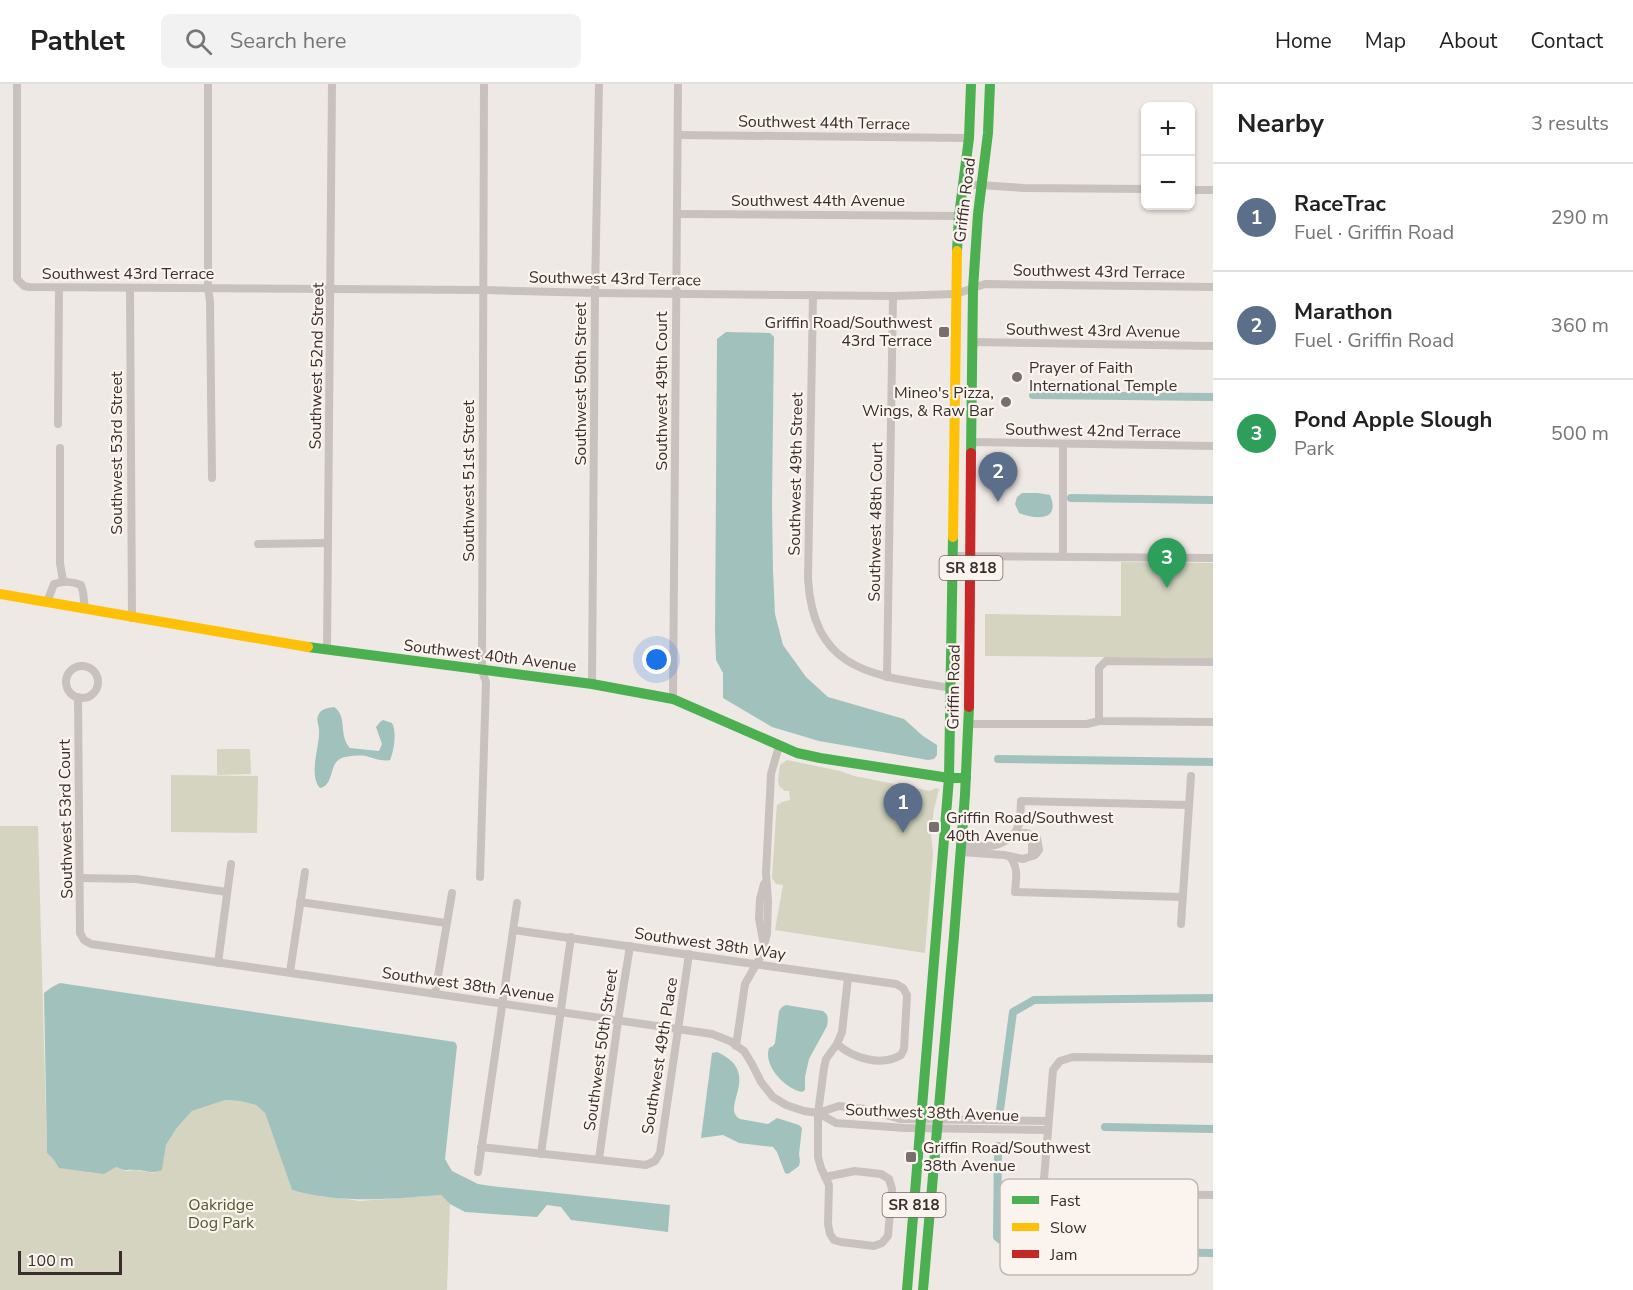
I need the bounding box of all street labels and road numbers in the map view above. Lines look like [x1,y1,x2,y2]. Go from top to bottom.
street label: Southwest 44th Terrace [738,111,910,135]
street label: Griffin Road [949,156,981,244]
street label: Southwest 44th Avenue [731,190,905,212]
street label: Southwest 43rd Terrace [1013,259,1185,285]
street label: Southwest 43rd Terrace [42,263,214,285]
street label: Southwest 43rd Terrace [529,266,701,292]
street label: Southwest 52nd Street [305,282,329,450]
street label: Southwest 50th Street [570,302,592,466]
street label: Southwest 49th Court [651,311,673,471]
street label: Southwest 43rd Avenue [1006,318,1180,344]
street label: Southwest 53rd Street [106,371,128,535]
street label: Southwest 49th Street [784,392,808,556]
street label: Southwest 51st Street [458,400,480,562]
street label: Southwest 42nd Terrace [1005,418,1181,444]
street label: Southwest 48th Court [864,442,888,602]
road number: SR 818 [940,556,1002,580]
street label: Southwest 40th Avenue [402,634,578,678]
street label: Griffin Road [942,644,966,730]
street label: Southwest 53rd Court [54,739,78,899]
street label: Southwest 38th Way [633,922,788,966]
street label: Southwest 38th Avenue [380,962,556,1008]
street label: Southwest 50th Street [579,967,623,1132]
street label: Southwest 49th Place [637,976,683,1136]
street label: Southwest 38th Avenue [845,1099,1019,1127]
road number: SR 818 [882,1193,946,1217]

